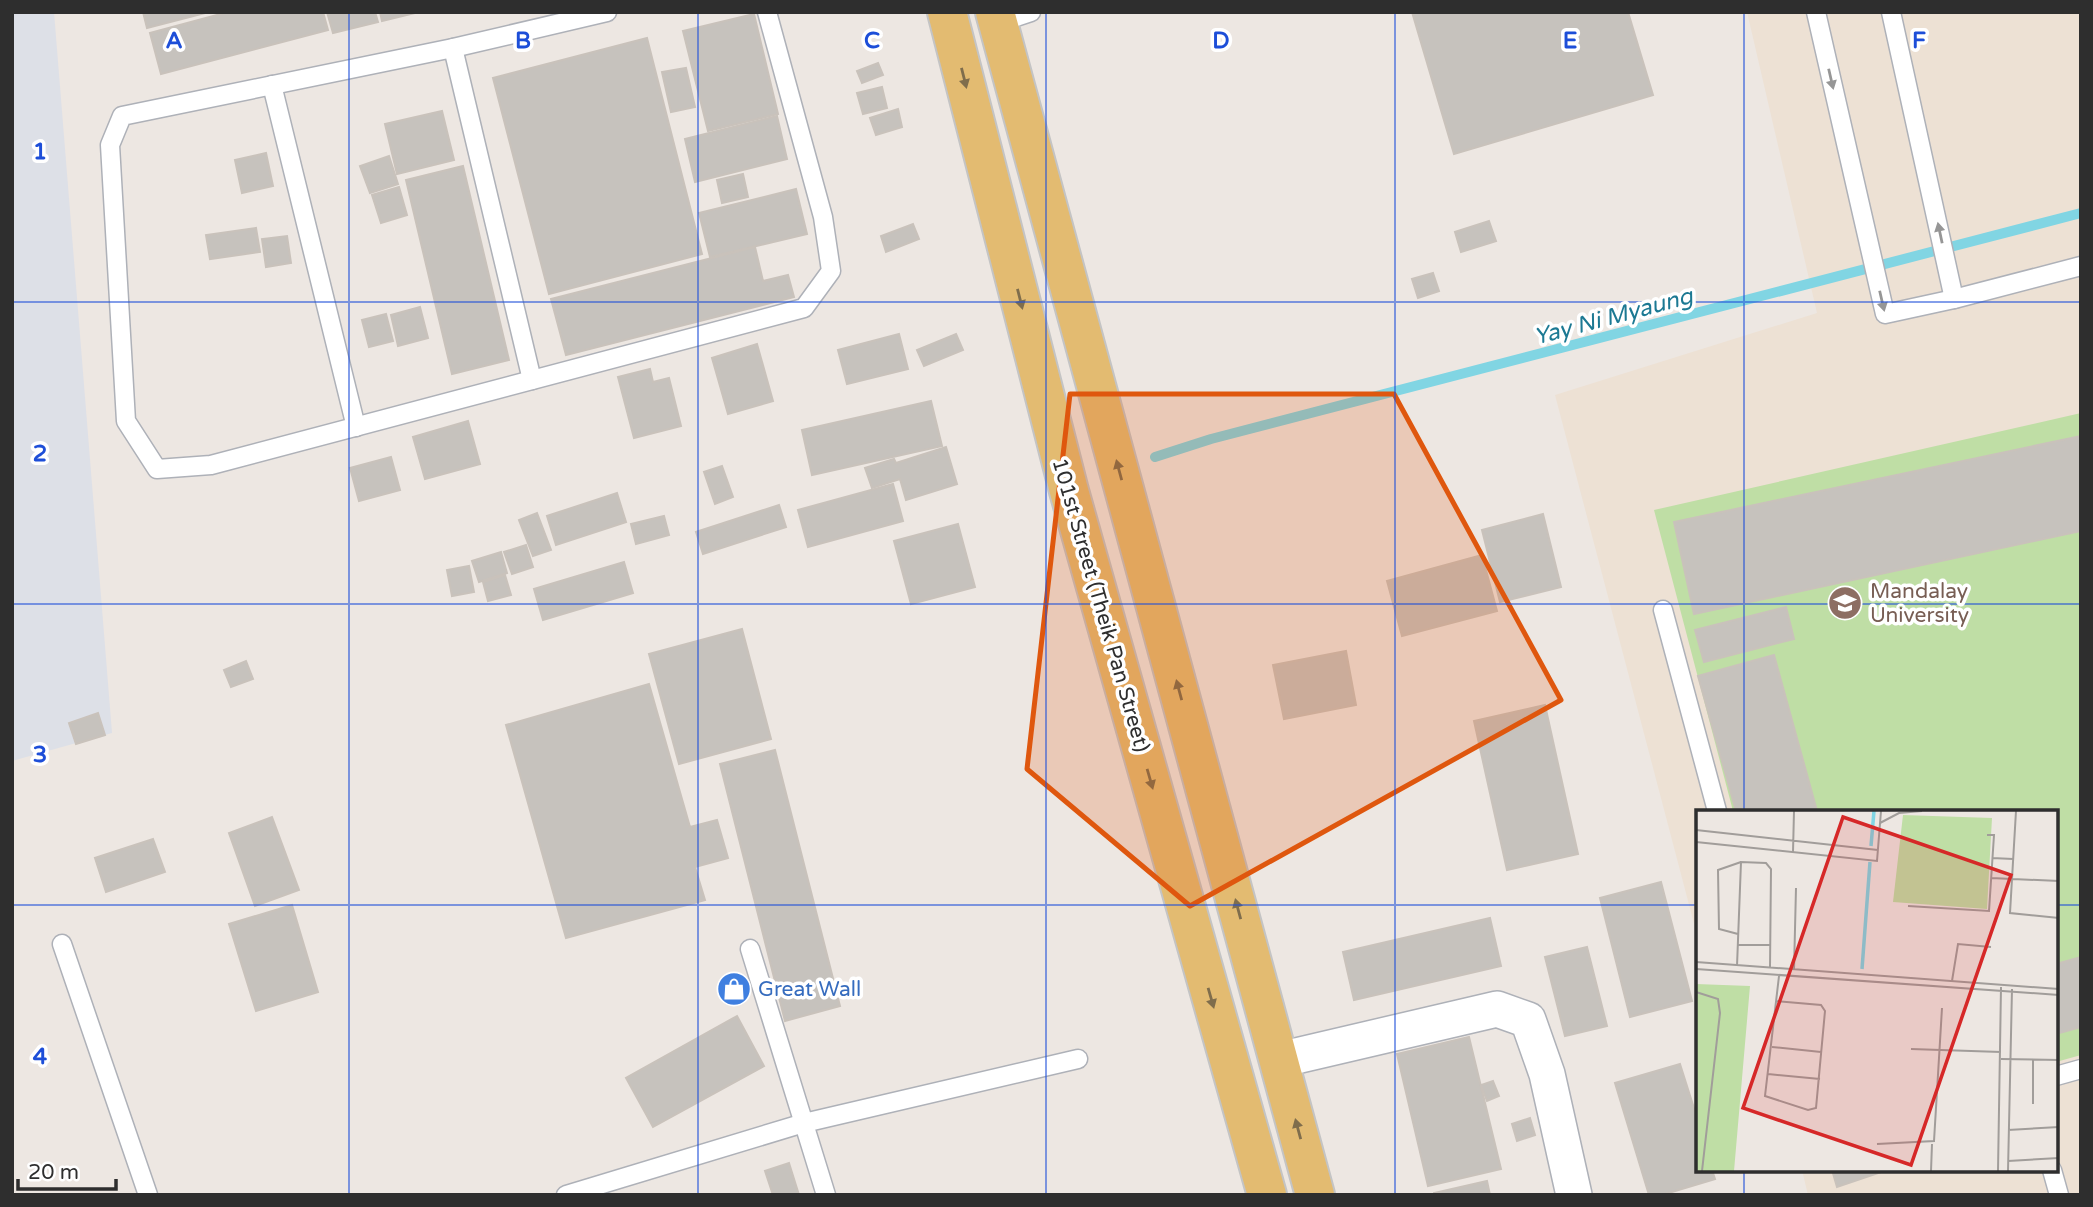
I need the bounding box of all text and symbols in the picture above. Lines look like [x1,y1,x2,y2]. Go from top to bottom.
text: A [165,27,183,55]
text: B [515,27,531,55]
text: C [864,27,880,55]
text: D [1212,27,1230,55]
text: E [1563,27,1577,55]
text: F [1912,27,1926,55]
one-way arrow [959,68,970,90]
one-way arrow [1826,68,1837,90]
text: 1 [33,138,47,166]
one-way arrow [1934,221,1945,243]
water label: Yay Ni Myaung [1531,282,1697,352]
one-way arrow [1015,288,1026,310]
one-way arrow [1877,290,1888,312]
text: 2 [33,440,47,468]
street label: 101st Street (Theik Pan Street) [1047,455,1155,755]
one-way arrow [1114,459,1124,480]
place label: Mandalay University [1870,579,1969,628]
school or university icon: Mandalay University [1826,584,1864,622]
one-way arrow [1173,678,1184,700]
text: 3 [33,741,47,769]
one-way arrow [1145,768,1155,789]
inset map [1696,810,2058,1172]
one-way arrow [1232,898,1243,920]
shop icon: Great Wall [715,970,753,1008]
place label: Great Wall [758,977,861,1002]
one-way arrow [1207,987,1217,1008]
text: 4 [33,1043,48,1071]
one-way arrow [1292,1118,1302,1139]
scale bar [18,1148,116,1192]
text: 20 m [28,1160,79,1185]

